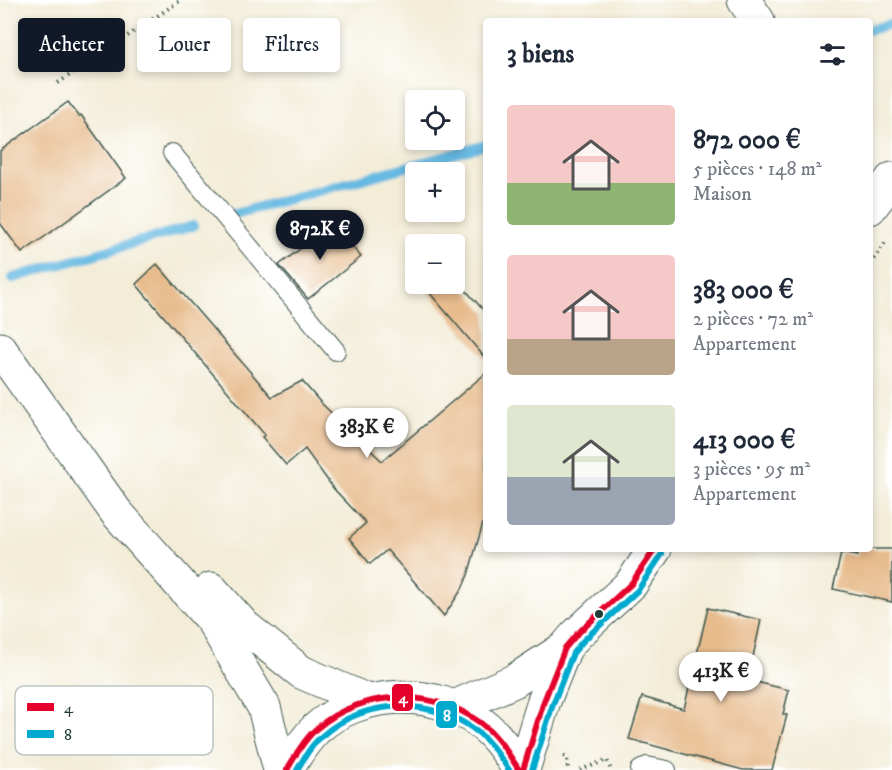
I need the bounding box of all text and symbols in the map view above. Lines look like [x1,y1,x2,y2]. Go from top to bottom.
chip: Acheter [18,18,125,72]
chip: Louer [137,18,231,72]
chip: Filtres [243,18,340,72]
text: 3 biens [507,38,574,71]
icon: filters [816,38,849,71]
map controls [405,90,465,294]
button: locate [405,90,465,150]
text: 872 000 € [693,124,801,157]
icon: home [555,129,627,201]
text: 5 pièces · 148 m² [693,157,822,182]
button: + [405,162,465,222]
text: Maison [693,182,752,207]
pin: 872K € [271,210,369,261]
text: 872K € [290,217,350,242]
button: − [405,234,465,294]
text: 383 000 € [693,274,794,307]
icon: home [555,279,627,351]
text: 2 pièces · 72 m² [693,307,813,332]
text: Appartement [693,332,796,357]
pin: 383K € [318,408,416,459]
text: 383K € [340,415,395,440]
text: 413 000 € [693,424,796,457]
icon: home [555,429,627,501]
text: 3 pièces · 95 m² [693,457,810,482]
text: Appartement [693,482,796,507]
unlabelled marker [593,608,605,620]
pin: 413K € [672,652,770,703]
text: 413K € [693,659,749,684]
line badge: 4 [391,683,414,712]
legend [15,686,213,755]
text: 4 [397,688,408,708]
text: 4 [64,698,74,718]
line badge: 8 [435,700,458,729]
text: 8 [443,706,451,726]
text: 8 [64,725,72,745]

